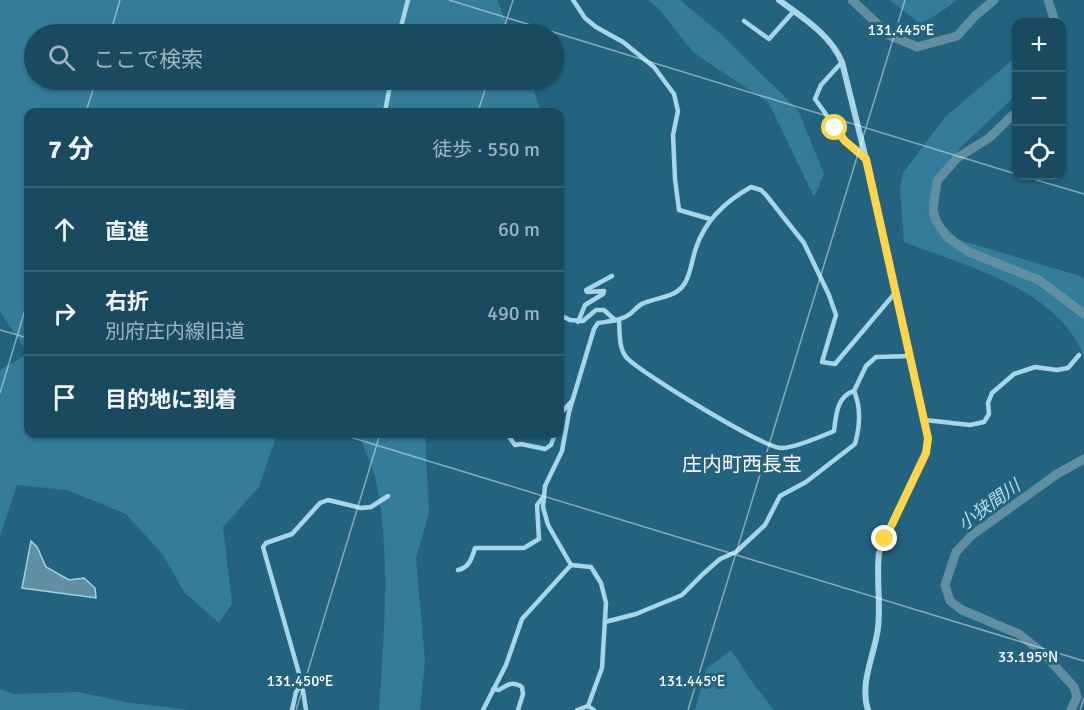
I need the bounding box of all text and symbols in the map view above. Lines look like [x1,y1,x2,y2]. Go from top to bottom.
map controls [1012,18,1066,180]
button: + [1012,18,1066,72]
text: 131.445°E [868,21,934,39]
search box [24,24,564,90]
icon: search [45,41,78,74]
text: ここで検索 [93,46,203,73]
button: − [1012,72,1066,126]
route start [821,114,847,140]
button: locate [1012,126,1066,180]
text: 7 分 [48,134,94,166]
text: 徒歩 · 550 m [432,137,540,162]
icon: ahead [48,213,81,246]
text: 60 m [498,217,540,242]
text: 直進 [105,218,149,245]
text: 右折 [105,288,149,315]
icon: right [48,297,81,330]
text: 490 m [487,301,540,326]
text: 別府庄内線旧道 [105,319,245,344]
icon: arrive [48,381,81,414]
text: 目的地に到着 [105,386,237,413]
district label: 庄内町西長宝 [682,452,802,477]
water label: 小狭間川 [953,474,1026,535]
route end [871,525,897,551]
text: 33.195°N [998,648,1058,666]
text: 131.450°E [267,672,333,690]
text: 131.445°E [659,672,725,690]

